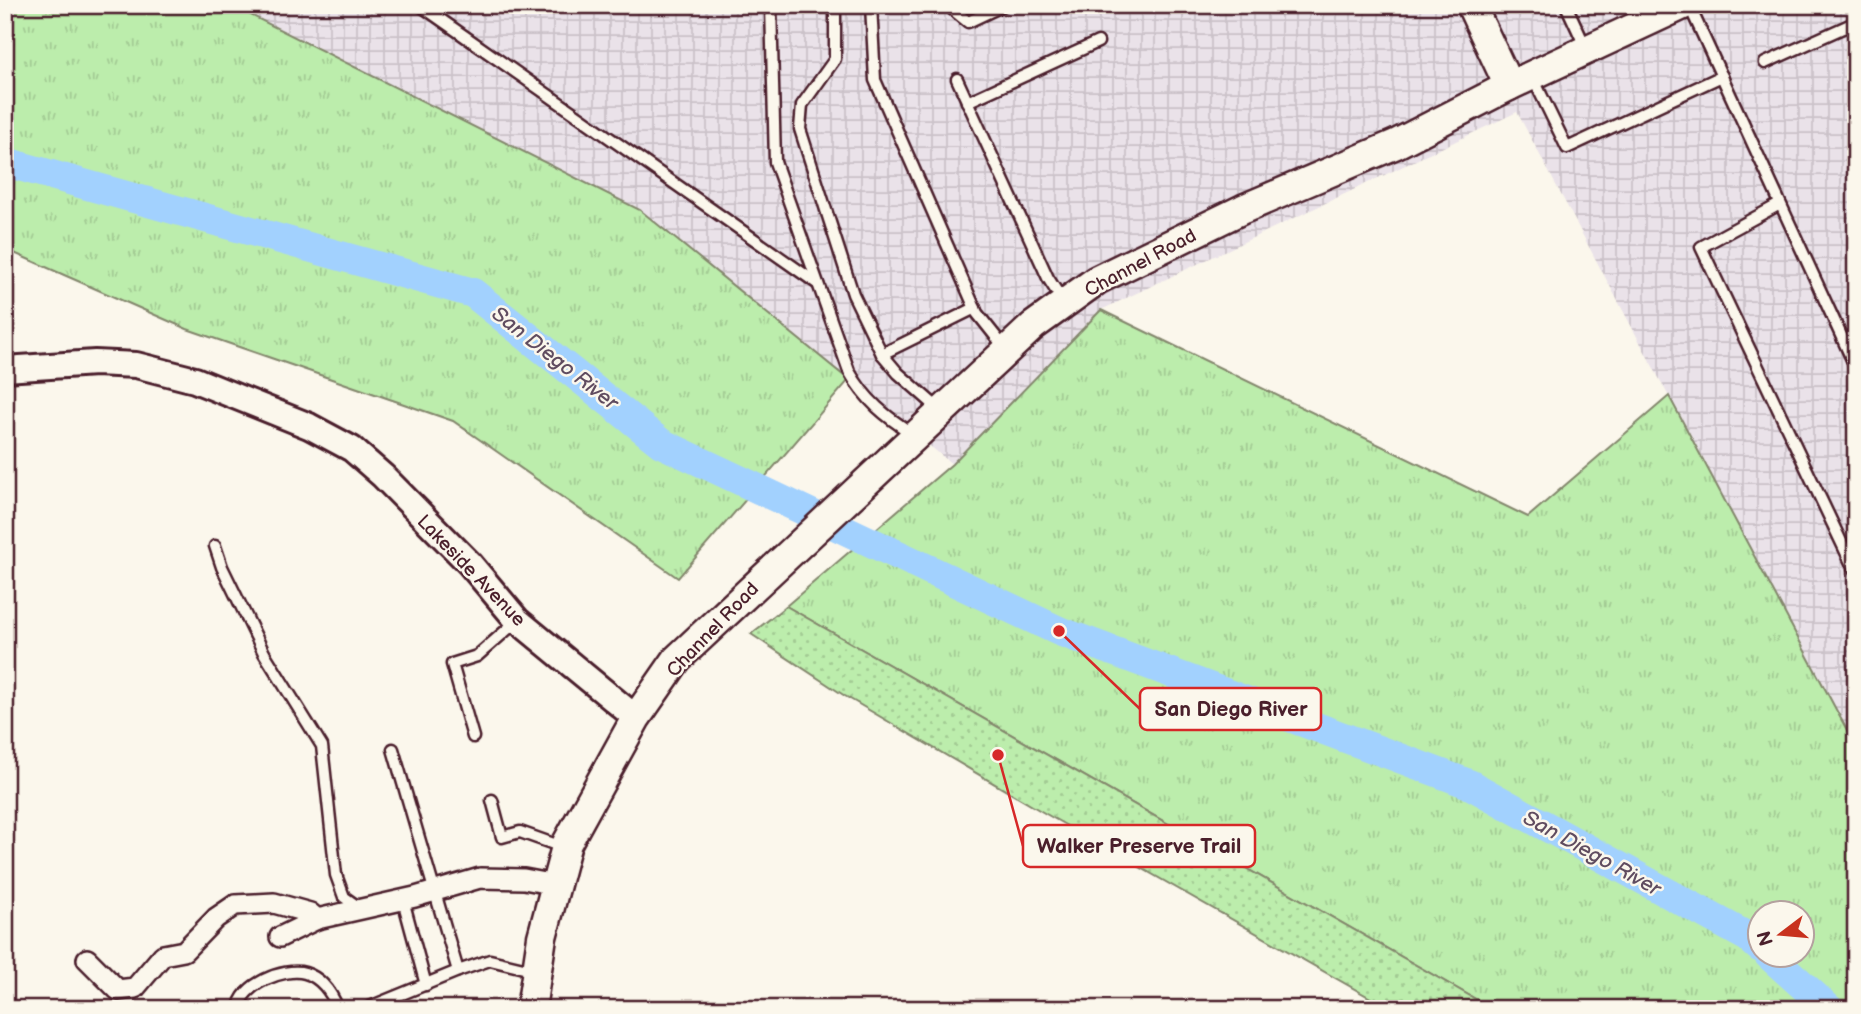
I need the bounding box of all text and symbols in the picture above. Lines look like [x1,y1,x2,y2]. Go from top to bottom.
street label: Channel Road [1081,224,1200,302]
water label: San Diego River [486,301,624,416]
street label: Lakeside Avenue [412,510,530,632]
street label: Channel Road [662,578,764,682]
callout: San Diego River [1140,688,1321,730]
text: San Diego River [1154,697,1308,722]
water label: San Diego River [1519,805,1666,902]
callout: Walker Preserve Trail [1023,825,1255,867]
text: Walker Preserve Trail [1037,834,1241,859]
north arrow [1745,898,1815,968]
text: N [1753,928,1779,948]

